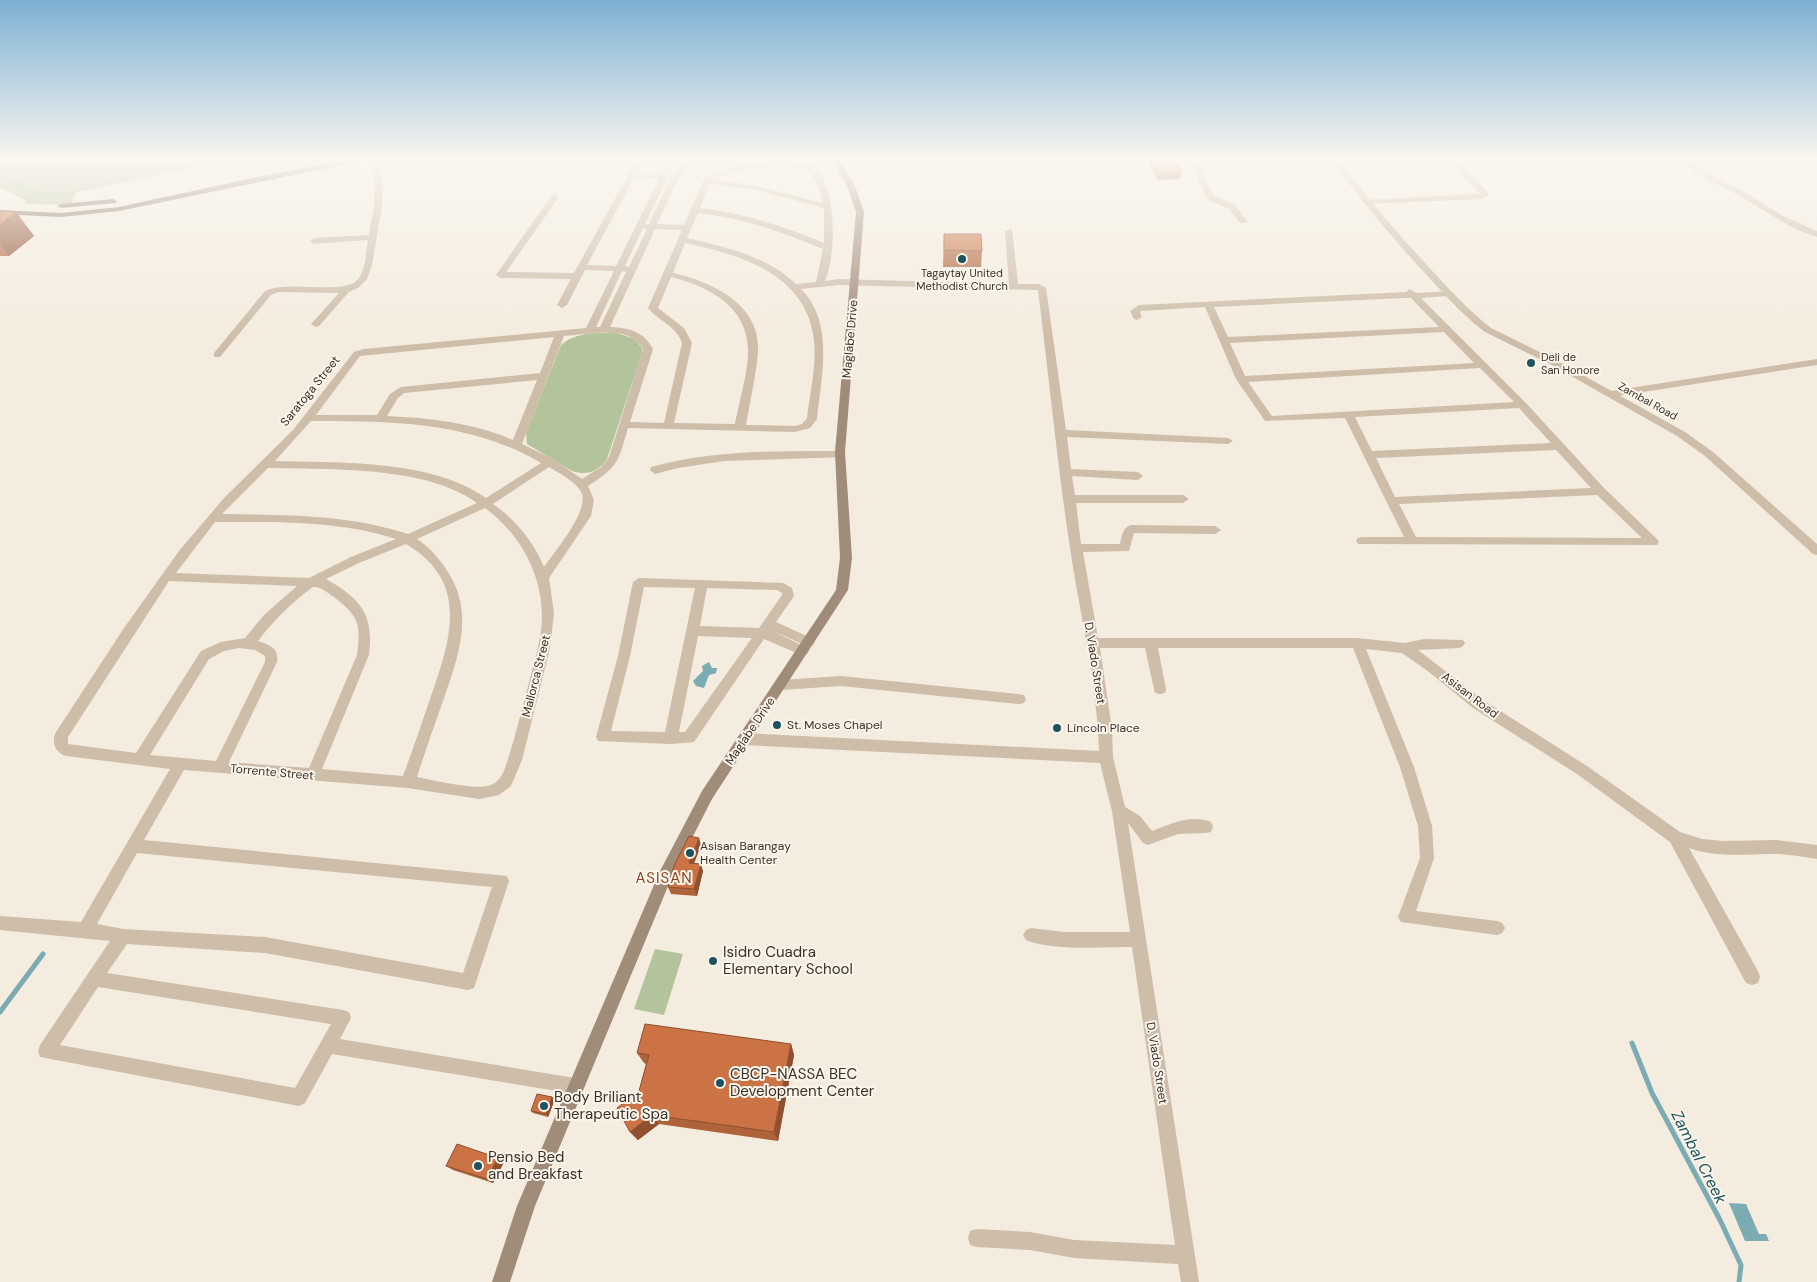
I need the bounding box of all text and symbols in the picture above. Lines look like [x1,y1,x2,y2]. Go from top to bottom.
marker: Tagaytay United Methodist Church [956,253,968,265]
place label: Tagaytay United Methodist Church [916,266,1008,293]
street label: Maglabe Drive [839,299,861,379]
place label: Deli de San Honore [1541,350,1600,377]
street label: Saratoga Street [277,352,343,430]
marker: Deli de San Honore [1525,357,1537,369]
street label: Zambal Road [1616,379,1680,423]
street label: D. Viado Street [1081,621,1109,705]
street label: Mallorca Street [518,633,554,719]
street label: Asisan Road [1438,668,1502,722]
street label: Maglabe Drive [721,694,779,768]
place label: St. Moses Chapel [787,717,883,733]
marker: St. Moses Chapel [771,719,783,731]
place label: Lincoln Place [1067,720,1140,736]
marker: Lincoln Place [1051,722,1063,734]
street label: Torrente Street [230,760,315,784]
place label: Asisan Barangay Health Center [700,838,791,868]
marker: Asisan Barangay Health Center [684,847,696,859]
district label: ASISAN [635,868,693,888]
place label: Isidro Cuadra Elementary School [723,942,853,979]
marker: Isidro Cuadra Elementary School [707,955,719,967]
street label: D. Viado Street [1143,1021,1171,1105]
place label: CBCP-NASSA BEC Development Center [730,1064,875,1101]
marker: CBCP-NASSA BEC Development Center [714,1077,726,1089]
place label: Body Briliant Therapeutic Spa [554,1087,668,1124]
marker: Body Briliant Therapeutic Spa [538,1100,550,1112]
water label: Zambal Creek [1666,1107,1732,1208]
place label: Pensio Bed and Breakfast [488,1147,583,1184]
marker: Pensio Bed and Breakfast [472,1160,484,1172]

